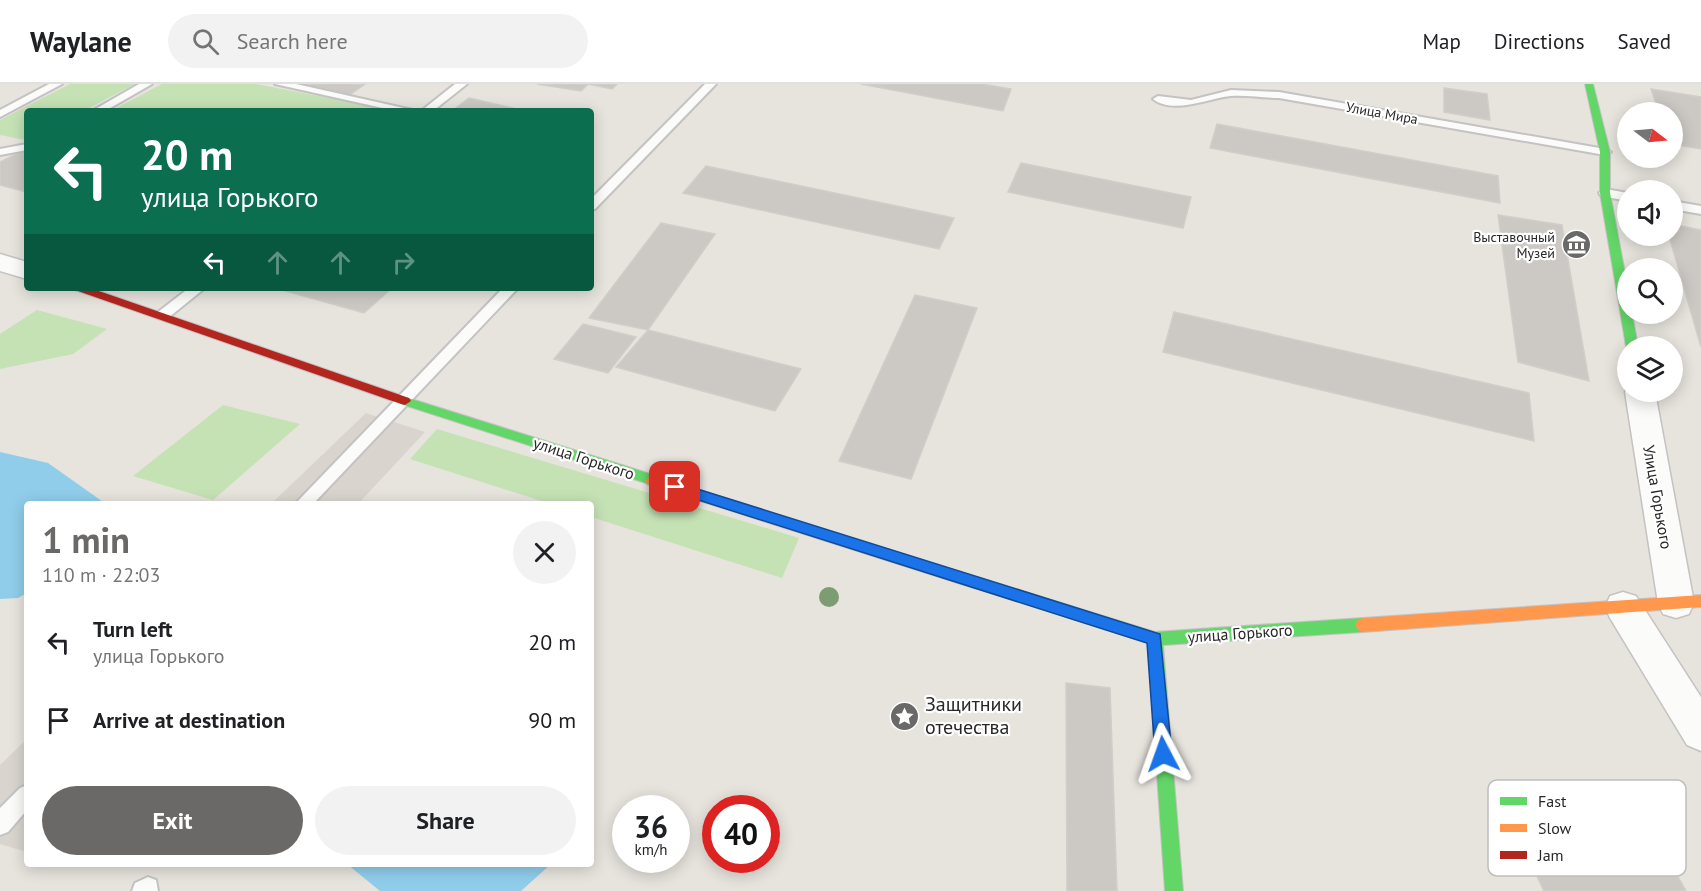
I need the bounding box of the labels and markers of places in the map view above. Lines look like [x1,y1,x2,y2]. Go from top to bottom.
place label: Выставочный Музей [1473,228,1555,262]
museum icon: Выставочный Музей [1560,229,1592,261]
pin [649,461,700,512]
place label: Защитники отечества [925,691,1022,740]
place icon: Защитники отечества [888,700,920,732]

